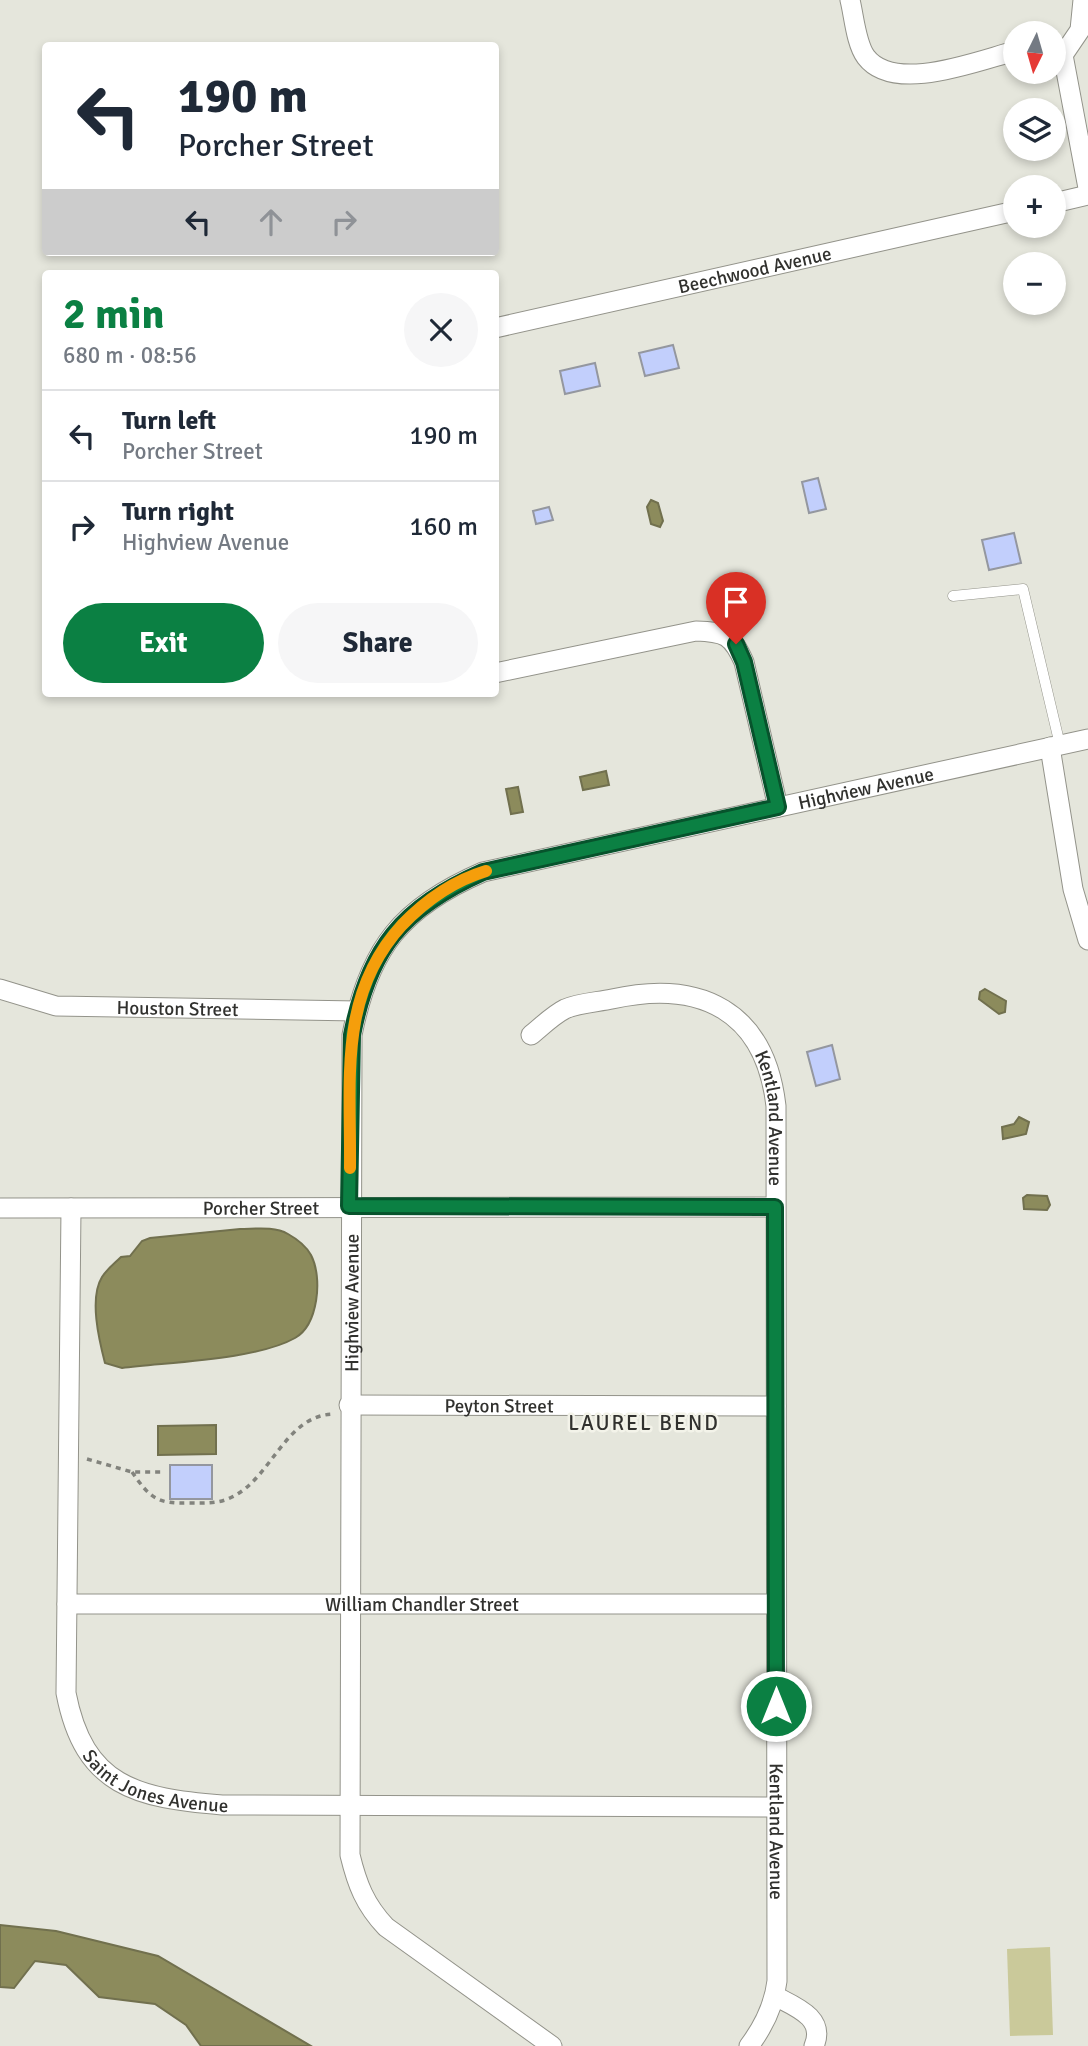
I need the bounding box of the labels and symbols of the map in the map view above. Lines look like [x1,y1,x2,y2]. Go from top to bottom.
north arrow [1003,21,1066,84]
street label: Beechwood Avenue [676,242,834,299]
pin [706,572,766,644]
street label: Highview Avenue [796,762,936,815]
street label: Houston Street [116,996,239,1022]
street label: Kentland Avenue [749,1047,787,1186]
street label: Porcher Street [203,1197,320,1221]
street label: Highview Avenue [340,1234,365,1372]
street label: Peyton Street [444,1394,554,1418]
district label: LAUREL BEND [568,1410,720,1436]
street label: William Chandler Street [325,1593,519,1617]
position arrow [739,1669,813,1743]
street label: Saint Jones Avenue [77,1745,228,1818]
street label: Kentland Avenue [764,1763,788,1900]

